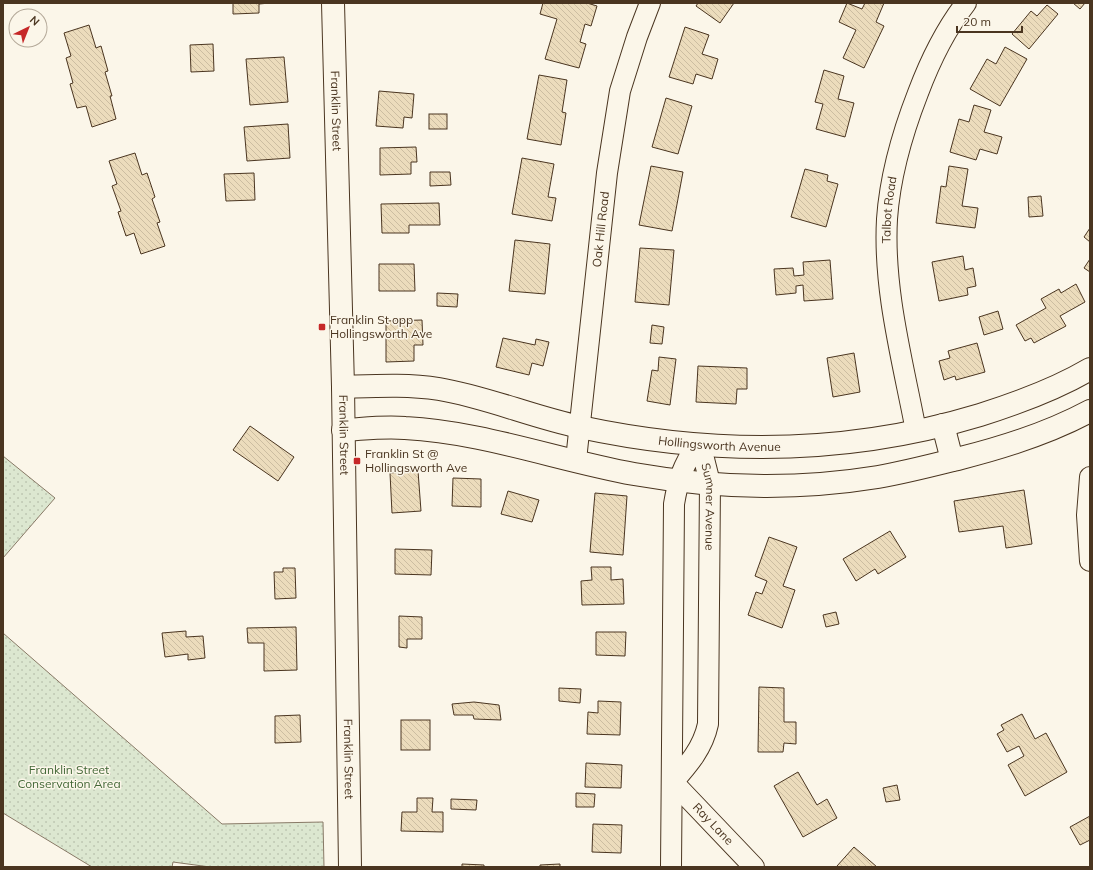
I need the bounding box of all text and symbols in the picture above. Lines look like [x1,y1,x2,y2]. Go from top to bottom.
north arrow [8,8,48,48]
scale bar [957,8,1022,34]
text: N [27,13,43,29]
text: 20 m [963,14,991,29]
street label: Franklin Street [328,71,345,151]
street label: Talbot Road [878,175,900,243]
street label: Oak Hill Road [589,191,612,268]
place label: Franklin St opp Hollingsworth Ave [330,312,432,341]
marker: Franklin St opp Hollingsworth Ave [317,322,327,332]
street label: Franklin Street [336,395,352,475]
street label: Hollingsworth Avenue [657,432,781,454]
place label: Franklin St @ Hollingsworth Ave [365,446,467,475]
marker: Franklin St @ Hollingsworth Ave [352,456,362,466]
street label: Sumner Avenue [698,461,719,551]
street label: Franklin Street [341,718,357,799]
park label: Franklin Street Conservation Area [17,762,121,791]
street label: Ray Lane [690,800,737,848]

